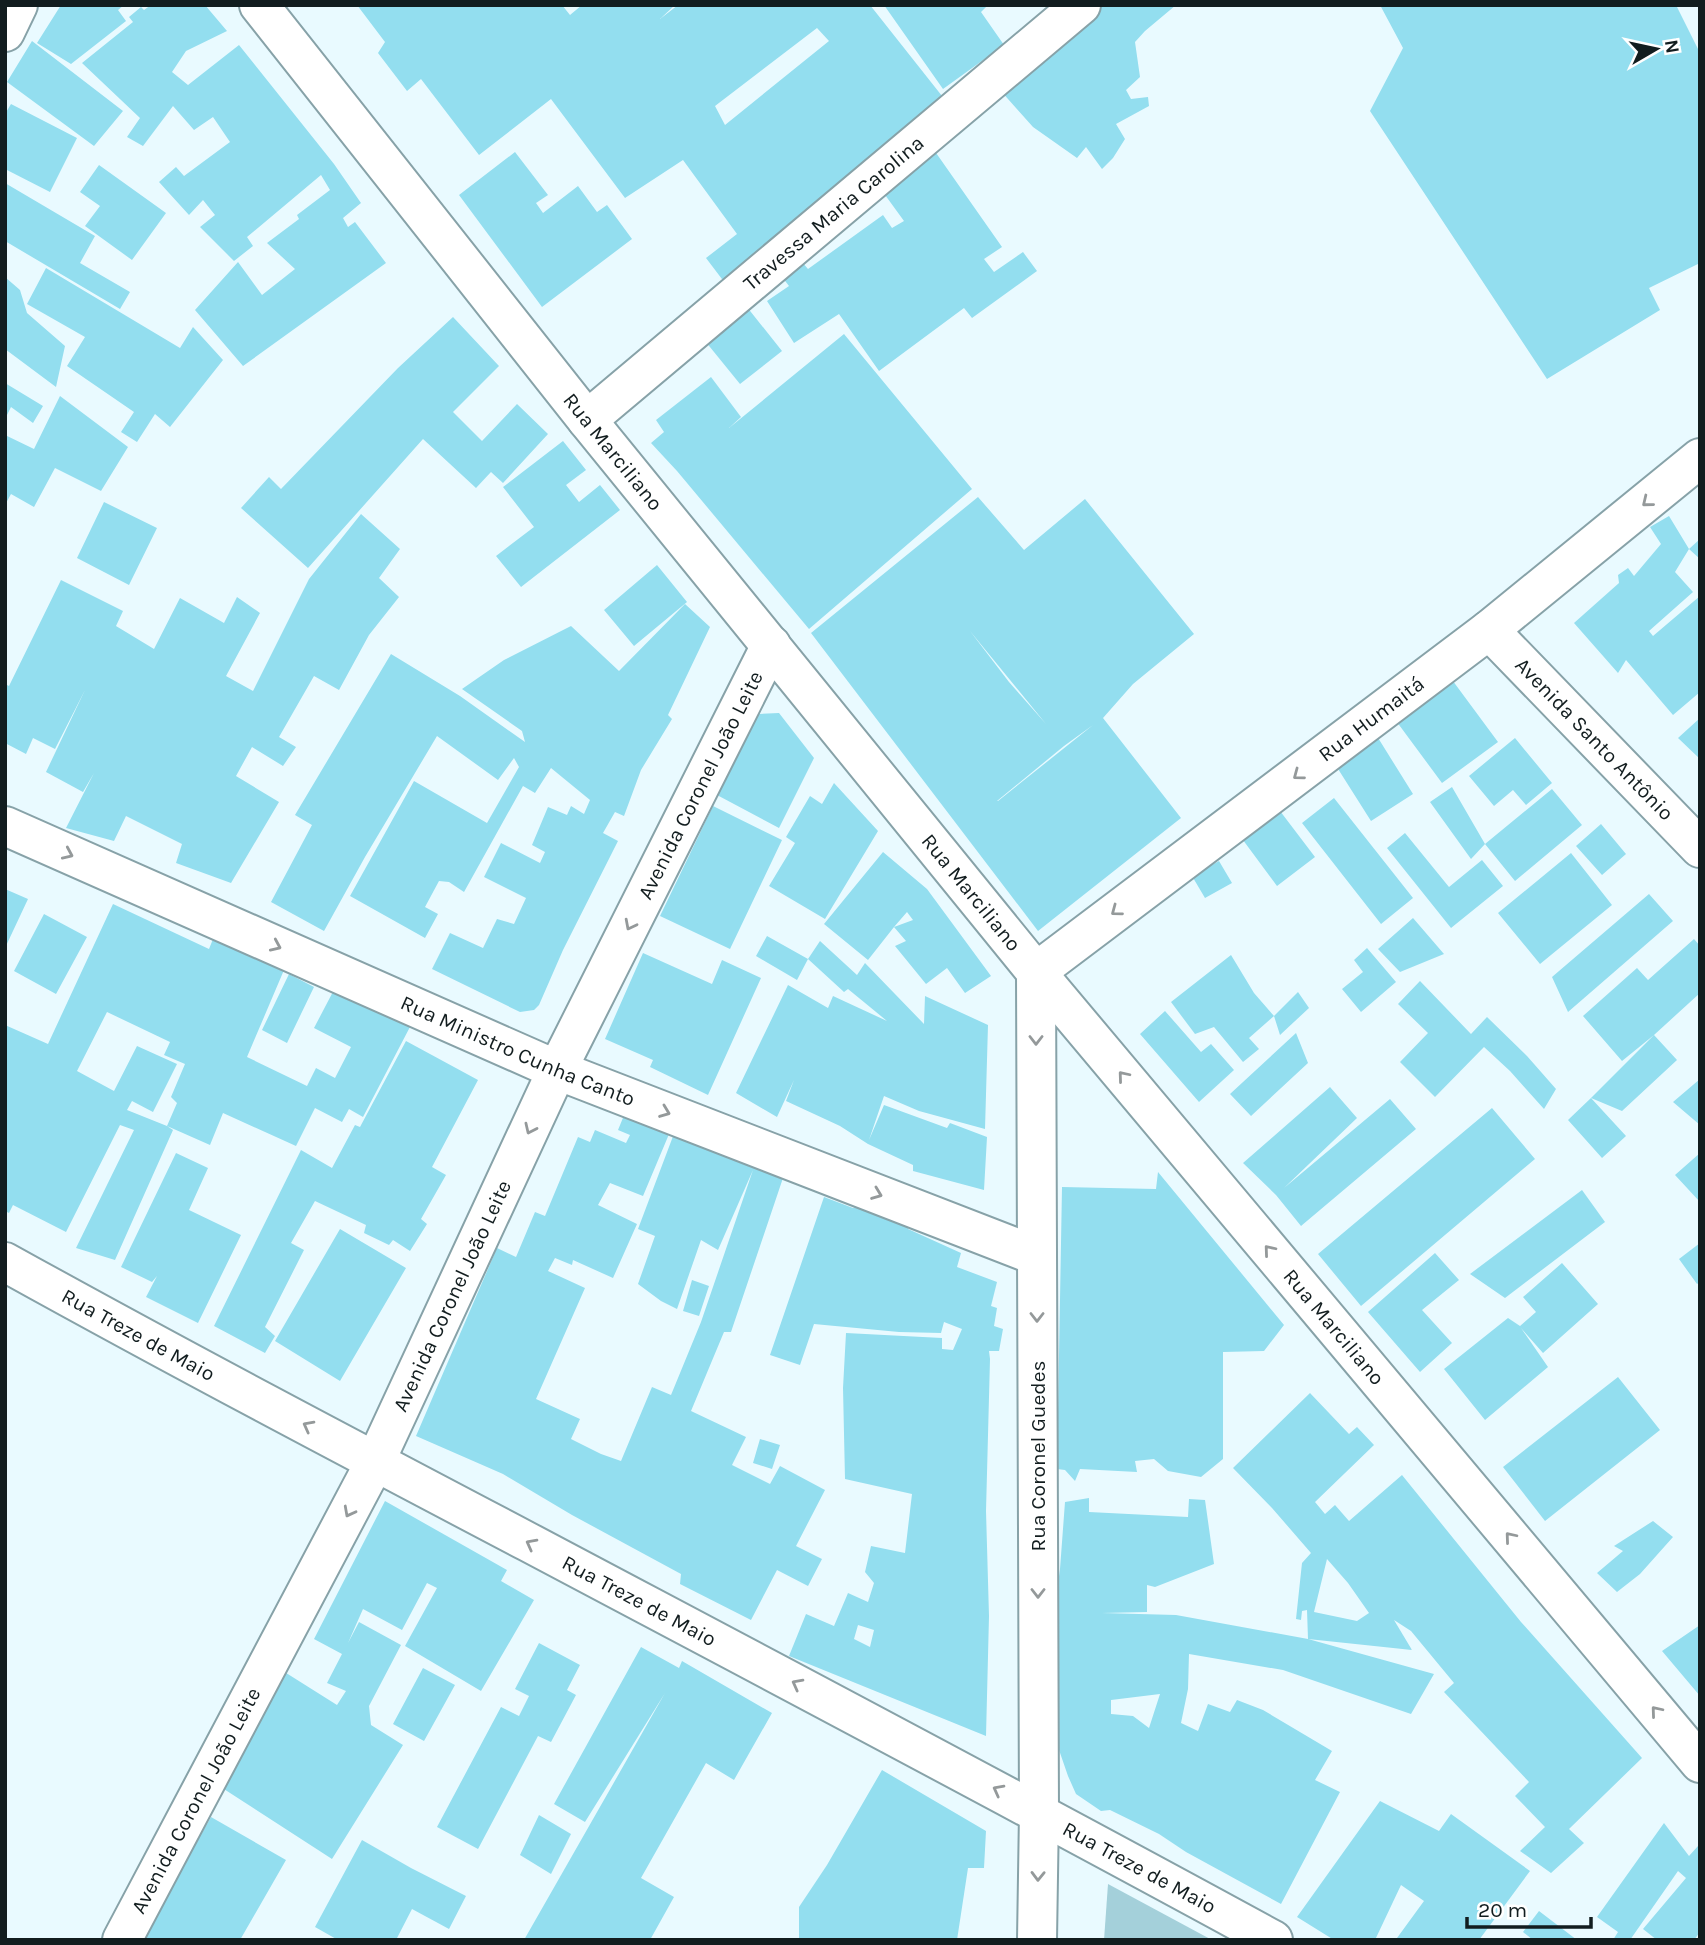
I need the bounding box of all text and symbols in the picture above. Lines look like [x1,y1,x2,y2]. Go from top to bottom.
north arrow [1621,14,1691,84]
text: N [1660,38,1684,55]
street label: Travessa Maria Carolina [739,130,928,295]
street label: Rua Marciliano [558,388,668,515]
one-way arrow [1642,493,1654,506]
street label: Avenida Santo Antônio [1511,653,1679,825]
street label: Avenida Coronel João Leite [633,667,768,903]
street label: Rua Humaitá [1314,671,1429,766]
one-way arrow [1293,766,1306,779]
street label: Rua Marciliano [917,829,1026,956]
one-way arrow [60,846,73,860]
one-way arrow [1111,903,1124,916]
one-way arrow [624,918,638,930]
one-way arrow [268,938,281,952]
street label: Rua Ministro Cunha Canto [397,990,638,1111]
one-way arrow [1028,1035,1044,1046]
one-way arrow [1119,1071,1131,1084]
one-way arrow [658,1104,670,1118]
one-way arrow [524,1122,538,1134]
street label: Avenida Coronel João Leite [388,1176,516,1415]
one-way arrow [871,1186,883,1200]
one-way arrow [1265,1245,1277,1258]
street label: Rua Marciliano [1278,1264,1390,1390]
street label: Rua Treze de Maio [58,1284,219,1386]
one-way arrow [1029,1312,1045,1322]
street label: Rua Coronel Guedes [1026,1360,1050,1552]
one-way arrow [303,1421,315,1434]
one-way arrow [343,1505,357,1517]
one-way arrow [1506,1532,1518,1545]
one-way arrow [526,1538,538,1552]
street label: Rua Treze de Maio [558,1550,720,1651]
one-way arrow [1030,1588,1046,1599]
one-way arrow [792,1679,804,1693]
street label: Avenida Coronel João Leite [126,1683,266,1917]
one-way arrow [1652,1706,1664,1719]
one-way arrow [993,1785,1005,1799]
street label: Rua Treze de Maio [1059,1816,1220,1919]
one-way arrow [1030,1871,1046,1882]
scale bar [1467,1885,1591,1929]
text: 20 m [1478,1898,1527,1922]

